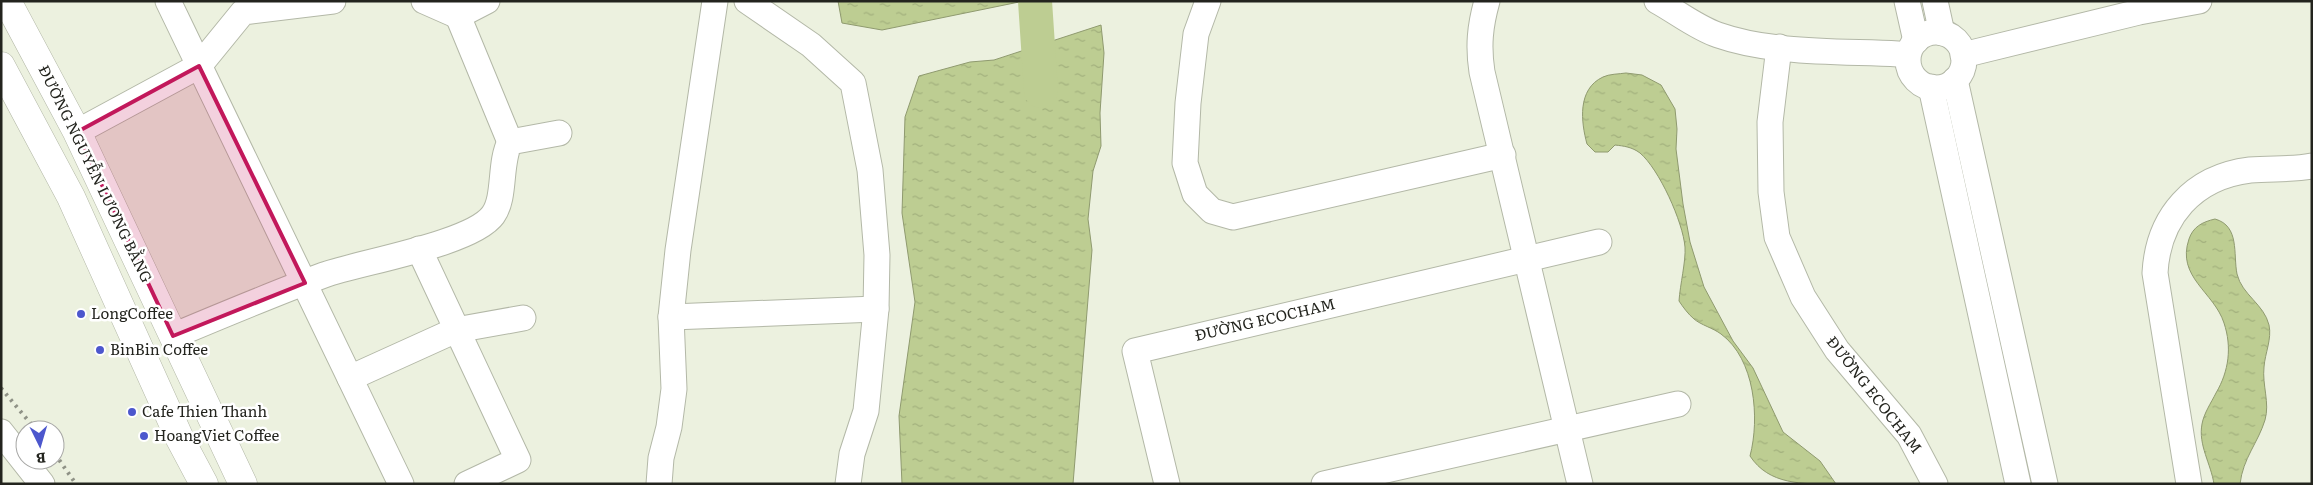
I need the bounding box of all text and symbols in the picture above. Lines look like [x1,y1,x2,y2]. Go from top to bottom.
street label: ĐƯỜNG NGUYỄN LƯƠNG BẰNG [33,61,159,286]
street label: ĐƯỜNG ECOCHAM [1192,291,1337,346]
place label: LongCoffee [91,301,173,324]
marker: LongCoffee [75,308,87,320]
street label: ĐƯỜNG ECOCHAM [1822,330,1928,458]
place label: BinBin Coffee [110,337,208,360]
marker: BinBin Coffee [94,344,106,356]
place label: Cafe Thien Thanh [142,399,267,422]
marker: Cafe Thien Thanh [126,406,138,418]
north arrow [15,420,65,470]
place label: HoangViet Coffee [154,423,280,446]
marker: HoangViet Coffee [138,430,150,442]
text: B [35,449,47,469]

